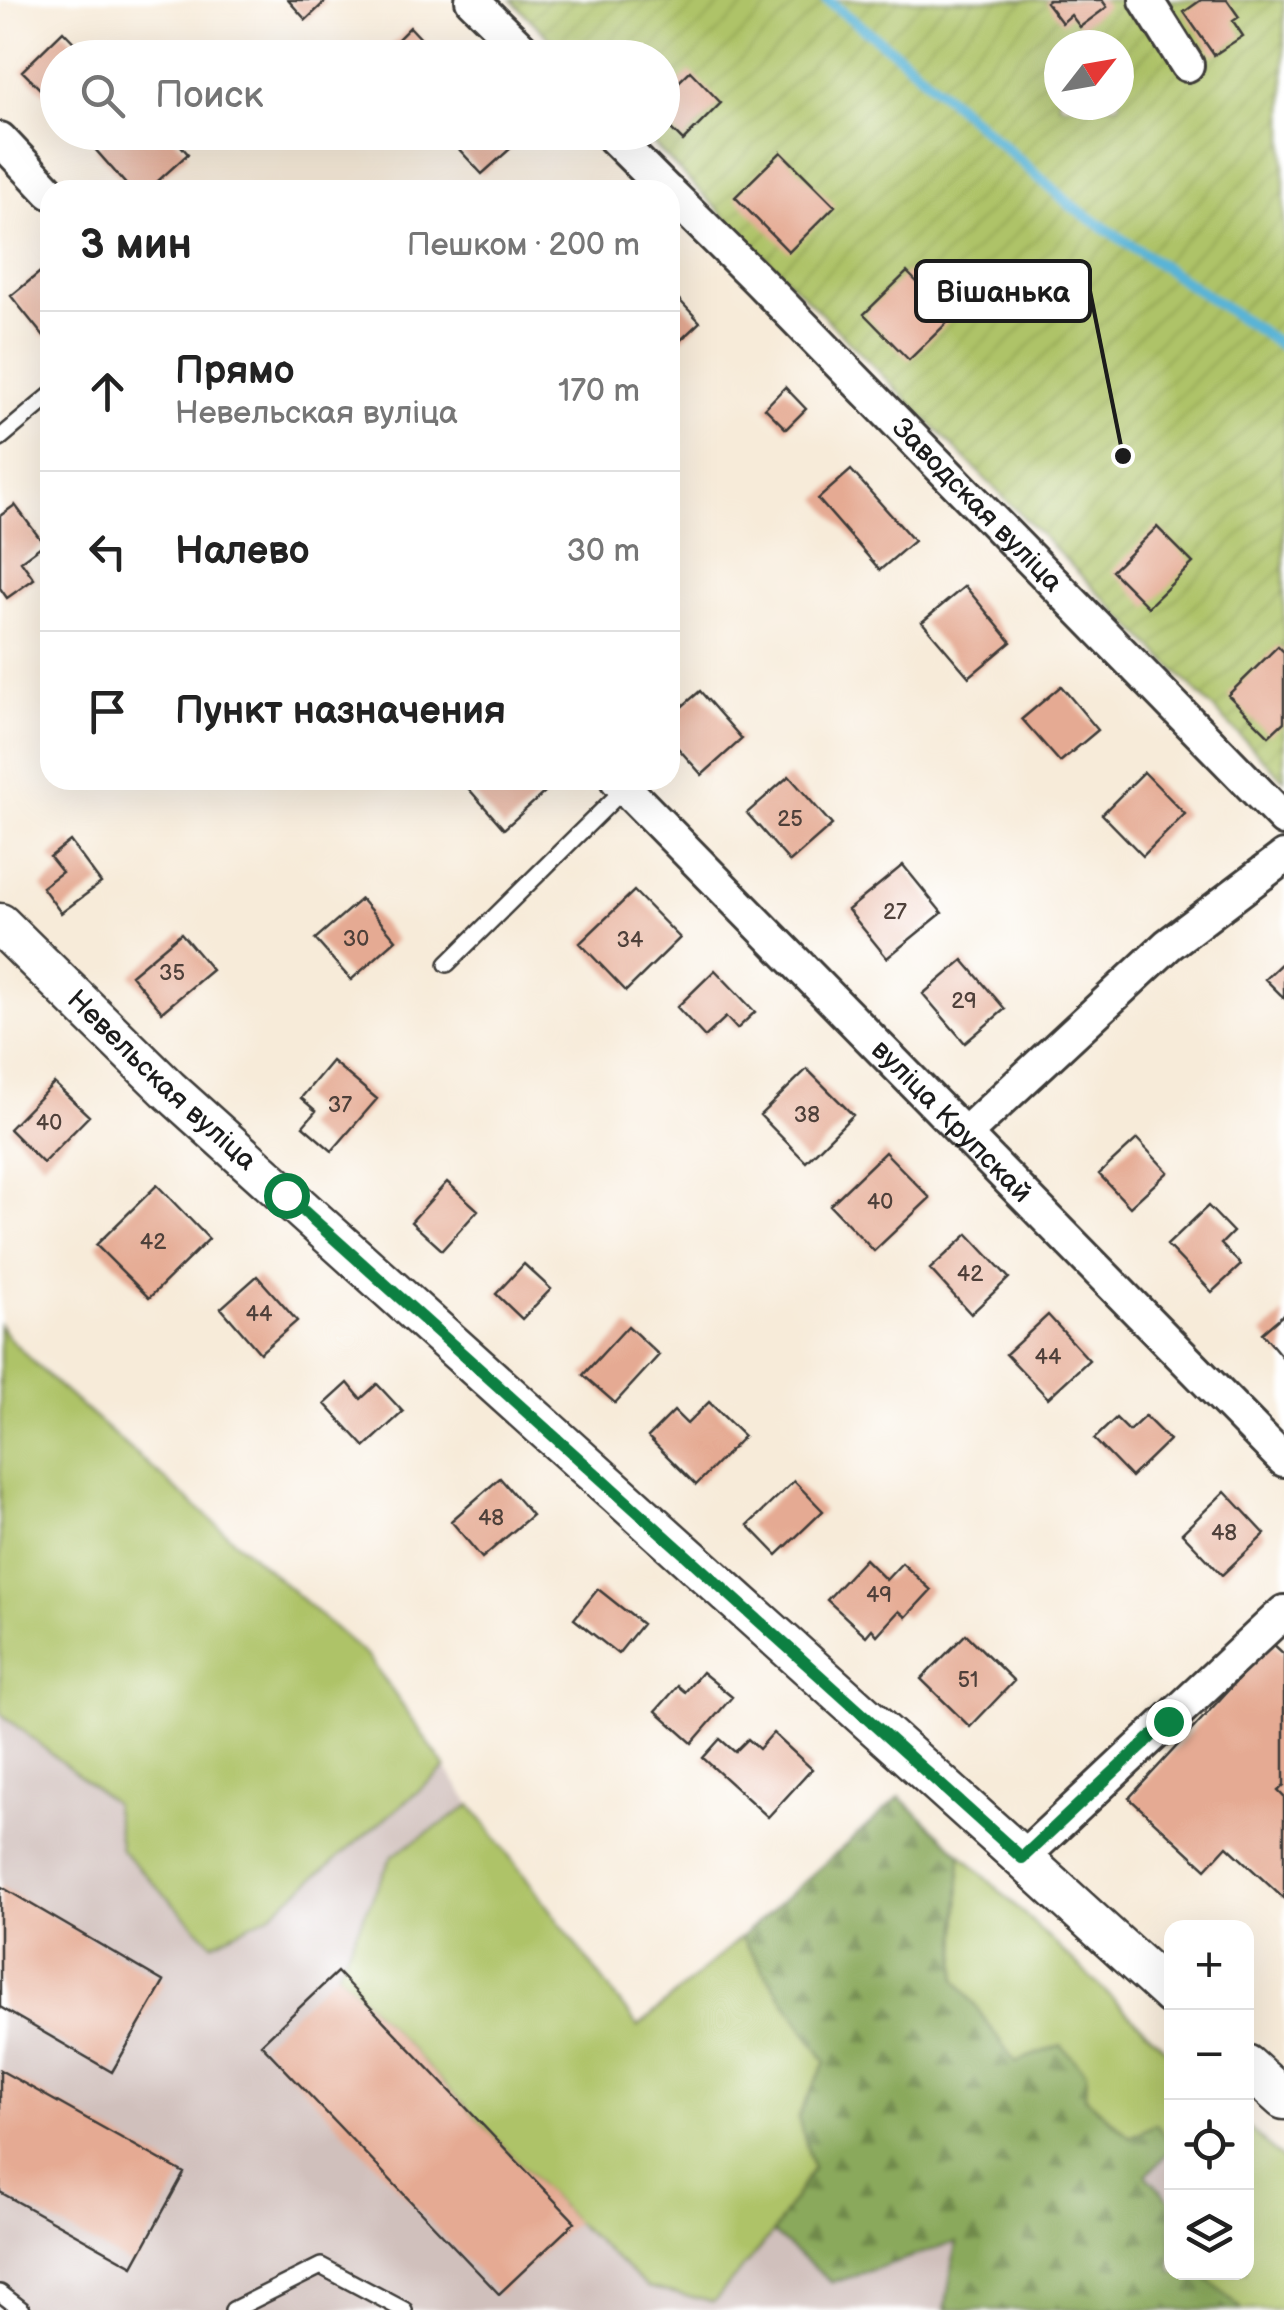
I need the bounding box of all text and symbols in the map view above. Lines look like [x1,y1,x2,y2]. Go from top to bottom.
north arrow [1044,30,1134,120]
search box [40,40,680,150]
icon: search [75,68,130,123]
text: Поиск [155,73,263,118]
text: 3 мин [80,220,192,271]
text: Пешком · 200 m [407,226,640,265]
callout: Вішанька [916,261,1090,321]
text: Вішанька [936,275,1071,311]
text: Прямо [175,349,294,394]
icon: ahead [80,364,135,419]
text: 170 m [558,372,640,411]
text: Невельская вуліца [175,394,458,433]
street label: Заводская вуліца [885,411,1070,599]
icon: left [80,524,135,579]
text: Налево [175,529,310,574]
text: 30 m [566,532,640,571]
icon: arrive [80,684,135,739]
text: Пункт назначения [175,689,506,734]
house number: 25 [777,806,803,833]
house number: 27 [883,899,907,926]
house number: 30 [343,926,369,953]
house number: 34 [617,927,644,954]
house number: 35 [159,960,185,987]
street label: Невельская вуліца [61,983,264,1177]
house number: 29 [951,988,977,1015]
street label: вуліца Крупскай [865,1033,1039,1209]
house number: 37 [328,1092,352,1119]
house number: 38 [794,1102,820,1129]
house number: 40 [36,1110,62,1137]
route start [264,1173,310,1219]
house number: 40 [867,1189,893,1216]
house number: 42 [140,1229,166,1256]
house number: 42 [957,1261,983,1288]
house number: 44 [246,1301,273,1328]
house number: 44 [1035,1344,1062,1371]
house number: 48 [478,1505,504,1532]
house number: 48 [1211,1520,1237,1547]
house number: 49 [866,1582,892,1609]
house number: 51 [957,1667,979,1694]
route end [1146,1699,1192,1745]
map controls [1164,1920,1254,2280]
button: + [1164,1920,1254,2010]
button: − [1164,2010,1254,2100]
button: locate [1164,2100,1254,2190]
button: layers [1164,2190,1254,2280]

